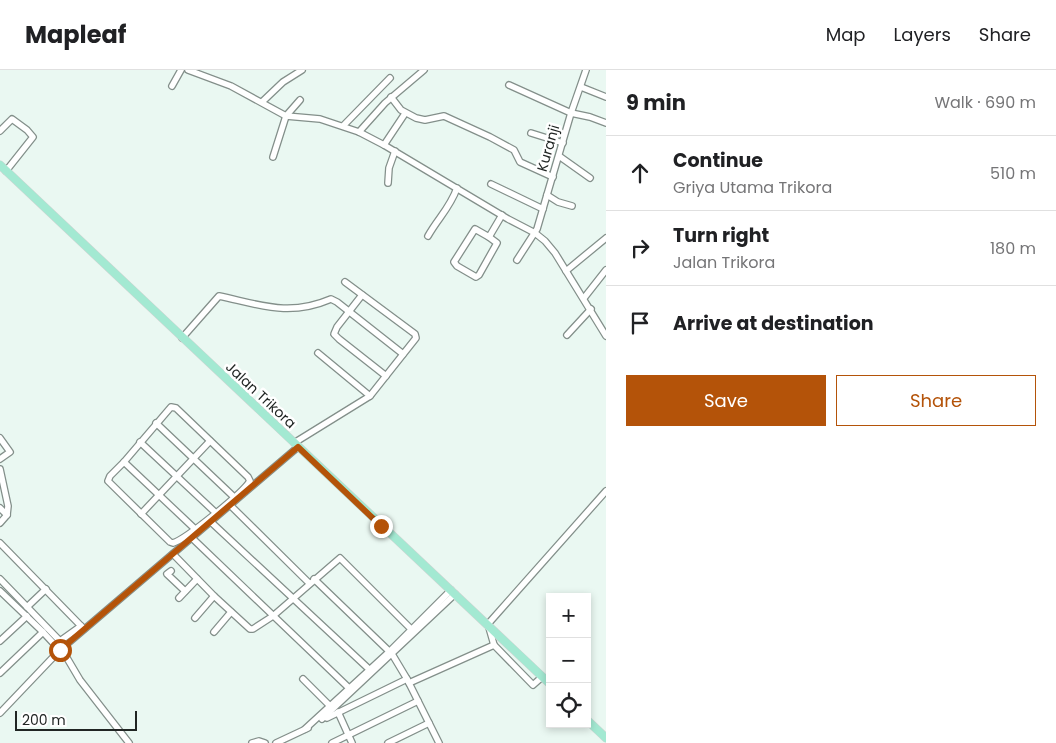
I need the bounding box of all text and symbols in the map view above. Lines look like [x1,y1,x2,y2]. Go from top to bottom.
text: Mapleaf [25,18,126,51]
text: Map [826,22,866,47]
text: Layers [894,22,951,47]
text: Share [979,22,1031,47]
text: 9 min [626,88,686,117]
text: Walk · 690 m [934,91,1036,114]
street label: Kuranji [532,122,564,174]
text: Continue [673,147,763,174]
icon: ahead [626,159,654,187]
text: 510 m [990,162,1036,185]
text: Griya Utama Trikora [673,176,832,199]
text: Turn right [673,222,769,249]
icon: right [626,234,654,262]
text: 180 m [990,237,1036,260]
text: Jalan Trikora [673,251,775,274]
icon: arrive [626,309,654,337]
text: Arrive at destination [673,310,874,337]
street label: Jalan Trikora [221,357,301,433]
button: Save [626,375,826,426]
button: Share [836,375,1036,426]
route end [370,515,393,538]
map controls [546,593,591,728]
button: + [546,593,591,638]
button: − [546,638,591,683]
route start [49,639,72,662]
button: locate [546,683,591,728]
scale bar [15,708,138,731]
text: 200 m [22,710,66,730]

